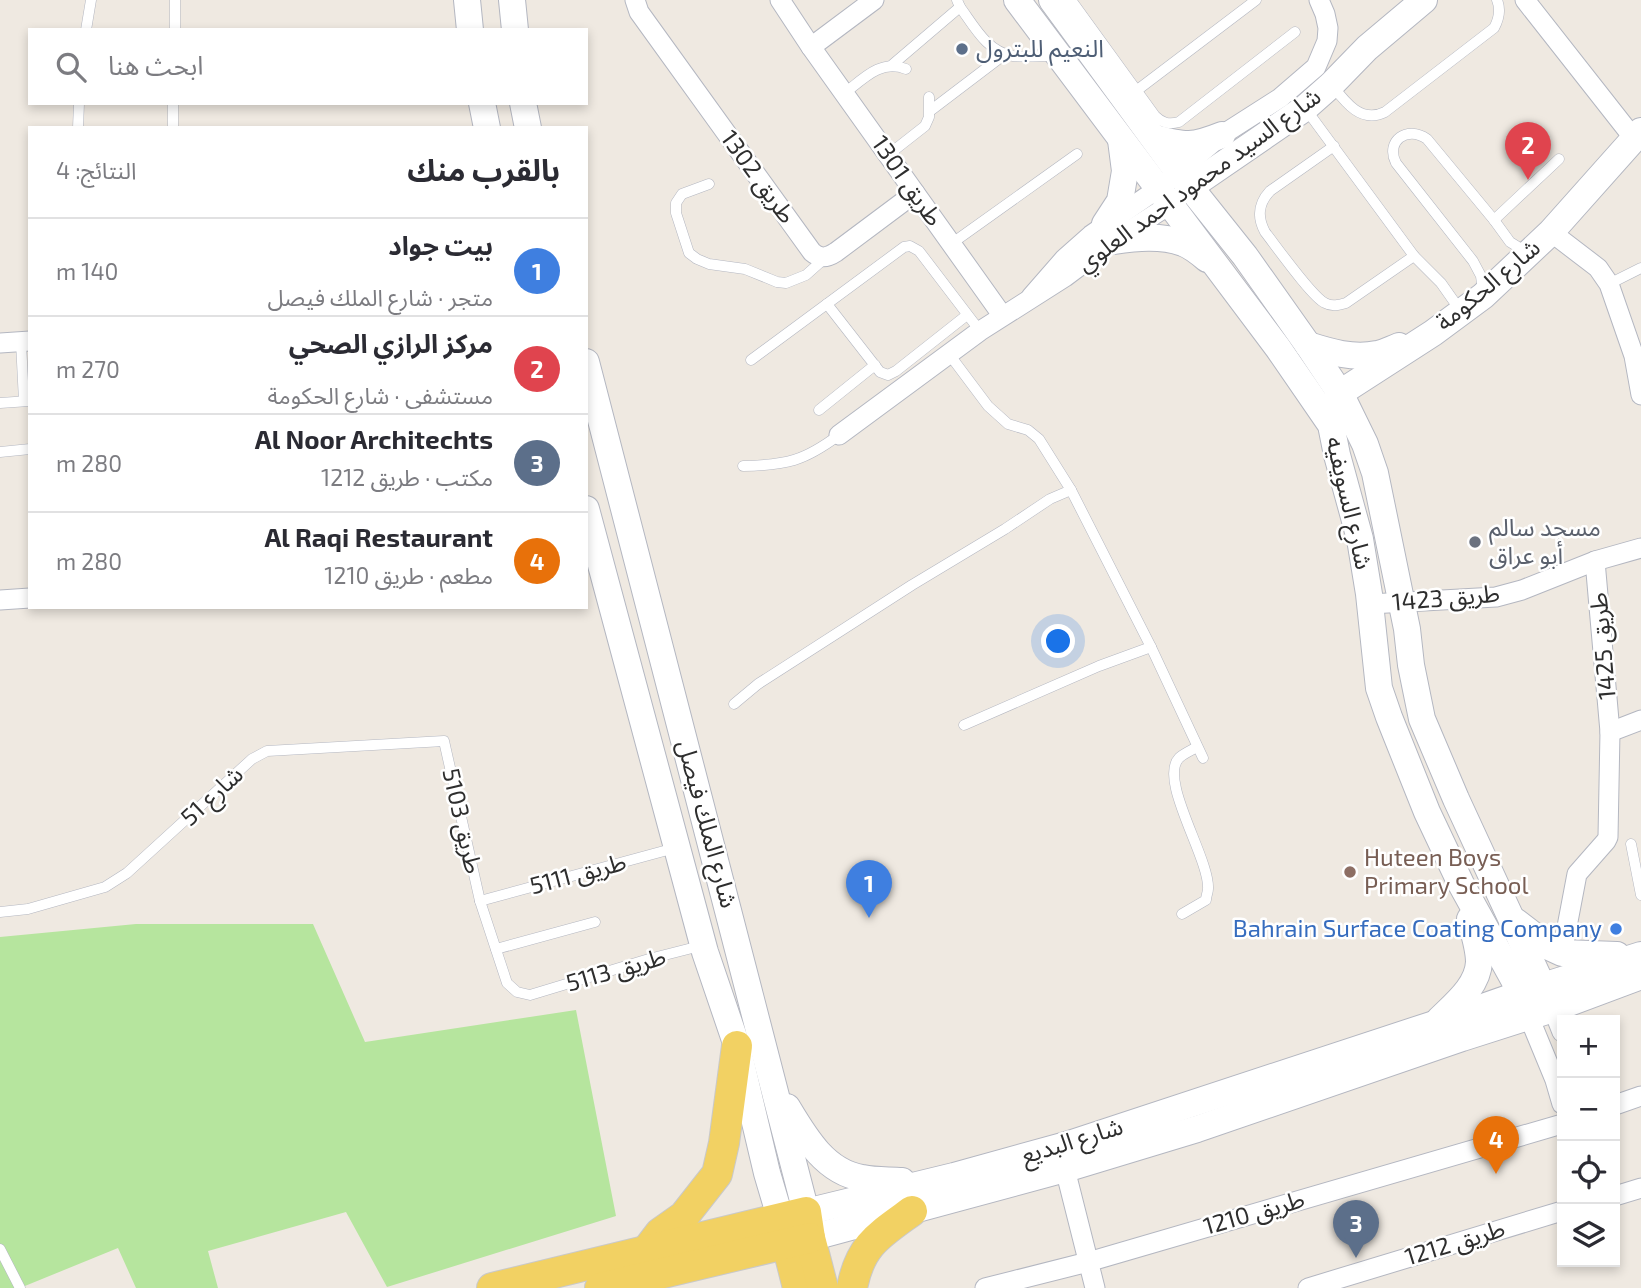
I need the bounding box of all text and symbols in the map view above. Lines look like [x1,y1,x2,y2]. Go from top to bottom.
search box [28,28,588,105]
place label: النعيم للبترول [976,33,1104,66]
marker: النعيم للبترول [954,41,970,57]
icon: search [52,48,90,86]
text: ابحث هنا [108,49,203,80]
street label: شارع السيد محمود احمد العلوي [1070,80,1329,282]
pin: 2 [1505,122,1551,180]
street label: طريق 1302 [714,124,803,229]
street label: طريق 1301 [865,129,950,232]
text: بالقرب منك [407,151,560,187]
text: النتائج: 4 [56,156,136,184]
text: بيت جواد [388,229,493,260]
street label: شارع الحكومة [1429,232,1548,339]
text: 140 m [56,257,118,285]
text: 1 [532,257,542,285]
text: متجر · شارع الملك فيصل [267,283,493,311]
text: مركز الرازي الصحي [289,327,493,358]
text: 270 m [56,355,120,383]
text: 2 [530,355,544,383]
text: مستشفى · شارع الحكومة [267,381,493,409]
text: Al Noor Architechts [255,423,493,454]
street label: شارع السويفيه [1317,433,1380,573]
text: 280 m [56,449,122,477]
text: 3 [530,449,544,477]
text: مكتب · طريق 1212 [321,463,493,491]
place label: مسجد سالم أبو عراق [1489,512,1601,570]
text: Al Raqi Restaurant [264,521,493,552]
marker: مسجد سالم أبو عراق [1467,534,1483,550]
text: 280 m [56,547,122,575]
text: 4 [530,547,544,575]
text: مطعم · طريق 1210 [324,561,493,589]
street label: طريق 1423 [1391,577,1501,618]
street label: طريق 1425 [1582,591,1623,701]
your location [1041,624,1075,658]
street label: شارع الملك فيصل [668,736,745,912]
street label: شارع 51 [174,759,251,834]
street label: طريق 5103 [435,765,490,877]
place label: Huteen Boys Primary School [1364,842,1529,899]
street label: طريق 5111 [526,846,629,901]
pin: 1 [846,860,892,918]
marker: Huteen Boys Primary School [1342,864,1358,880]
place label: Bahrain Surface Coating Company [1233,913,1602,942]
marker: Bahrain Surface Coating Company [1608,921,1624,937]
street label: طريق 5113 [562,941,669,999]
map controls [1557,1015,1620,1267]
button: + [1557,1015,1620,1078]
button: − [1557,1078,1620,1141]
street label: شارع البديع [1017,1110,1127,1173]
pin: 4 [1473,1116,1519,1174]
button: locate [1557,1141,1620,1204]
street label: طريق 1210 [1200,1183,1308,1242]
pin: 3 [1333,1200,1379,1258]
button: layers [1557,1204,1620,1267]
street label: طريق 1212 [1401,1213,1509,1272]

